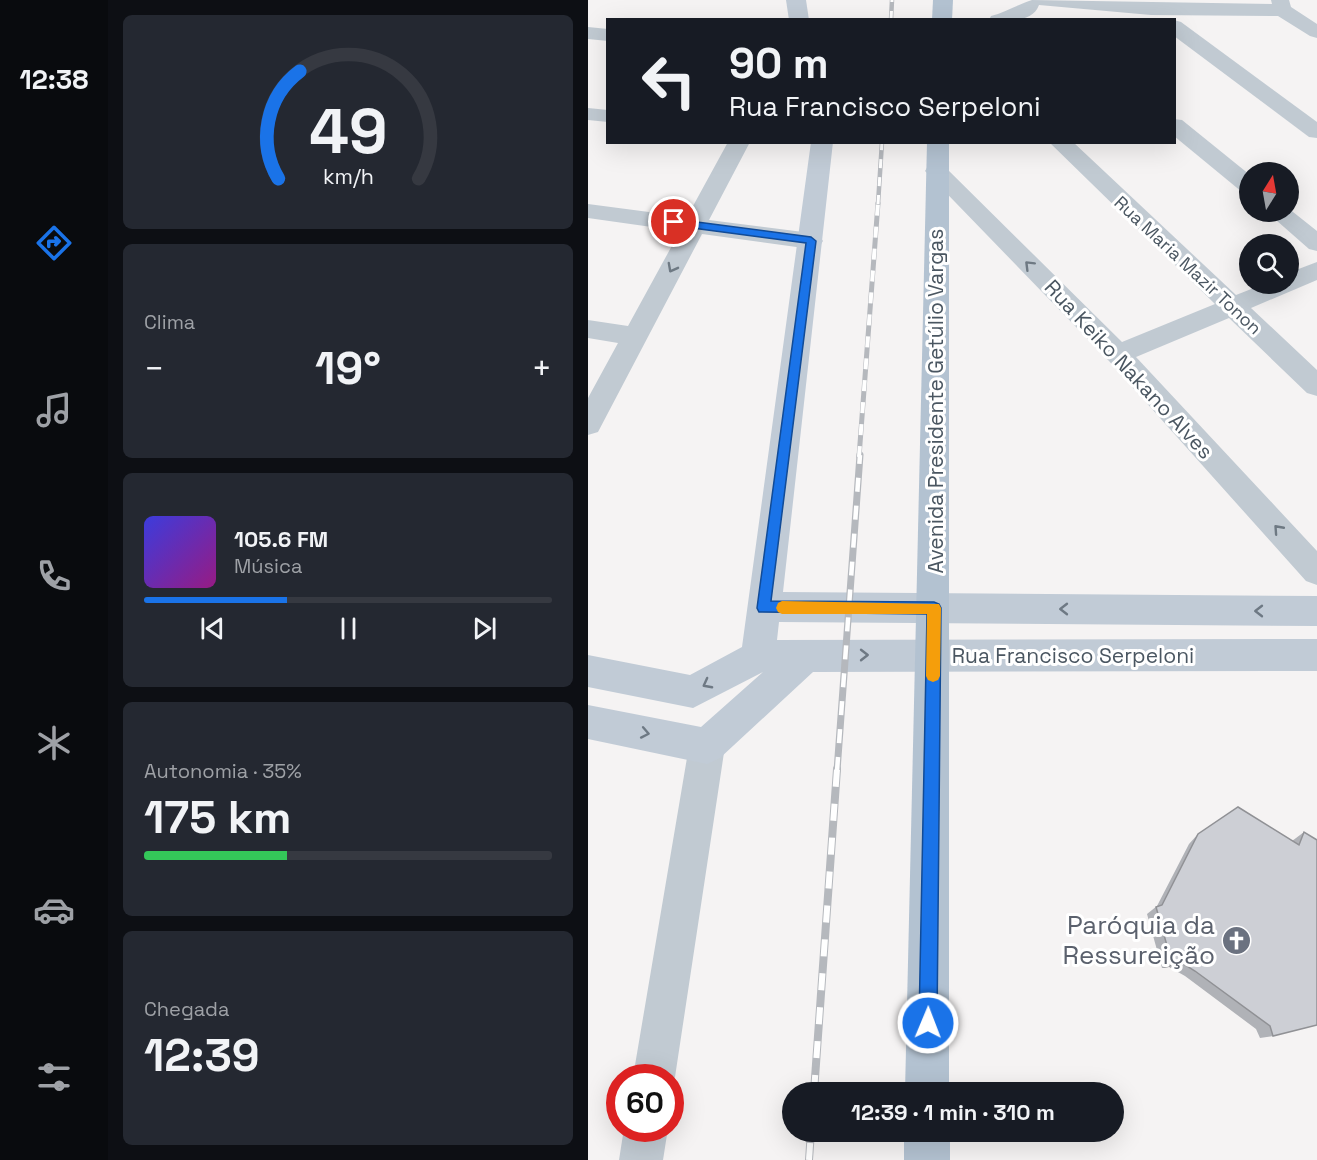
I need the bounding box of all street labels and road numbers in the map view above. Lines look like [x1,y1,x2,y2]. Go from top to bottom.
street label: Rua Maria Mazir Tonon [1110,191,1266,339]
street label: Avenida Presidente Getúlio Vargas [922,229,949,573]
street label: Rua Keiko Nakano Alves [1039,274,1219,464]
street label: Rua Francisco Serpeloni [952,642,1194,669]

